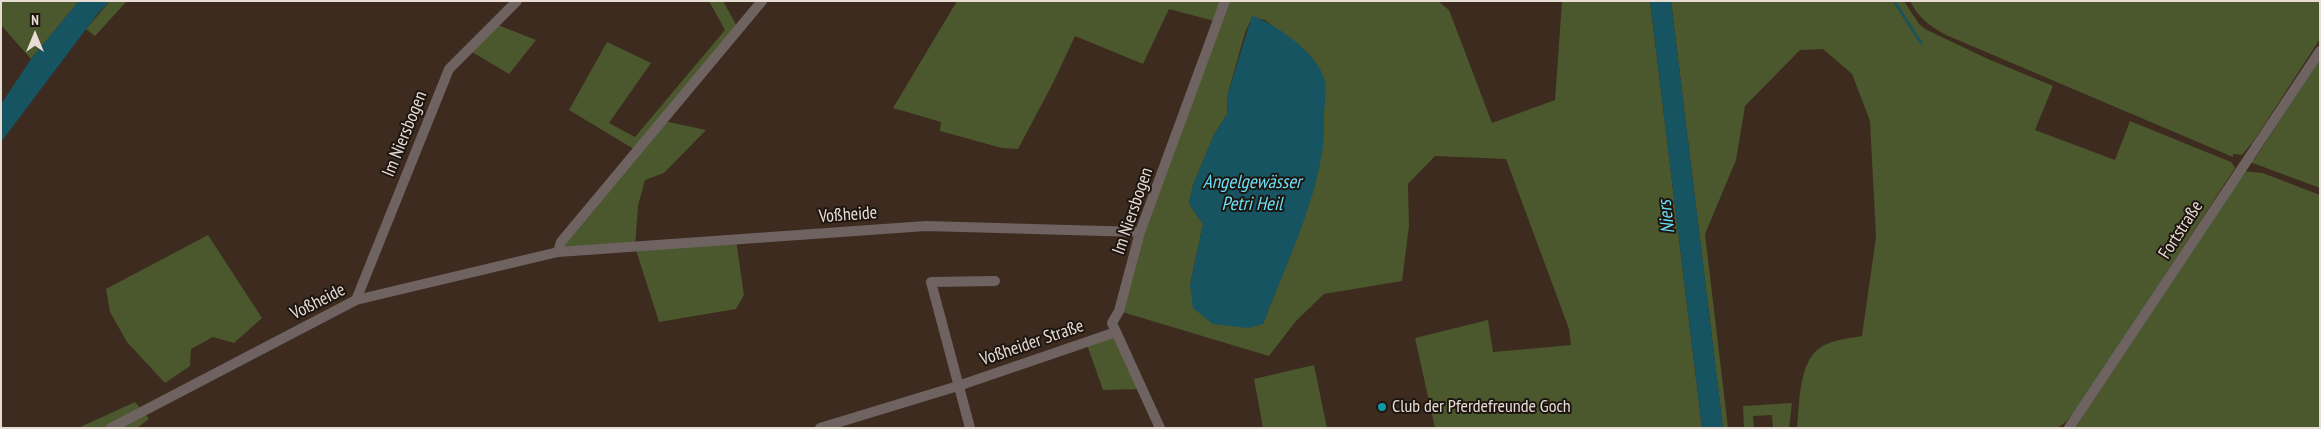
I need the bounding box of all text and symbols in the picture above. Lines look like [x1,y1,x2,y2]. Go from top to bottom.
north arrow [10,10,60,60]
text: N [31,11,39,29]
street label: Im Niersbogen [378,88,432,180]
street label: Im Niersbogen [1108,165,1158,257]
water label: Angelgewässer Petri Heil [1203,172,1301,216]
street label: Fortstraße [2154,197,2208,263]
water label: Niers [1654,199,1680,235]
street label: Voßheide [818,202,878,228]
street label: Voßheide [287,279,349,325]
street label: Voßheider Straße [977,315,1087,371]
place label: Club der Pferdefreunde Goch [1392,396,1571,418]
marker: Club der Pferdefreunde Goch [1376,401,1388,413]

